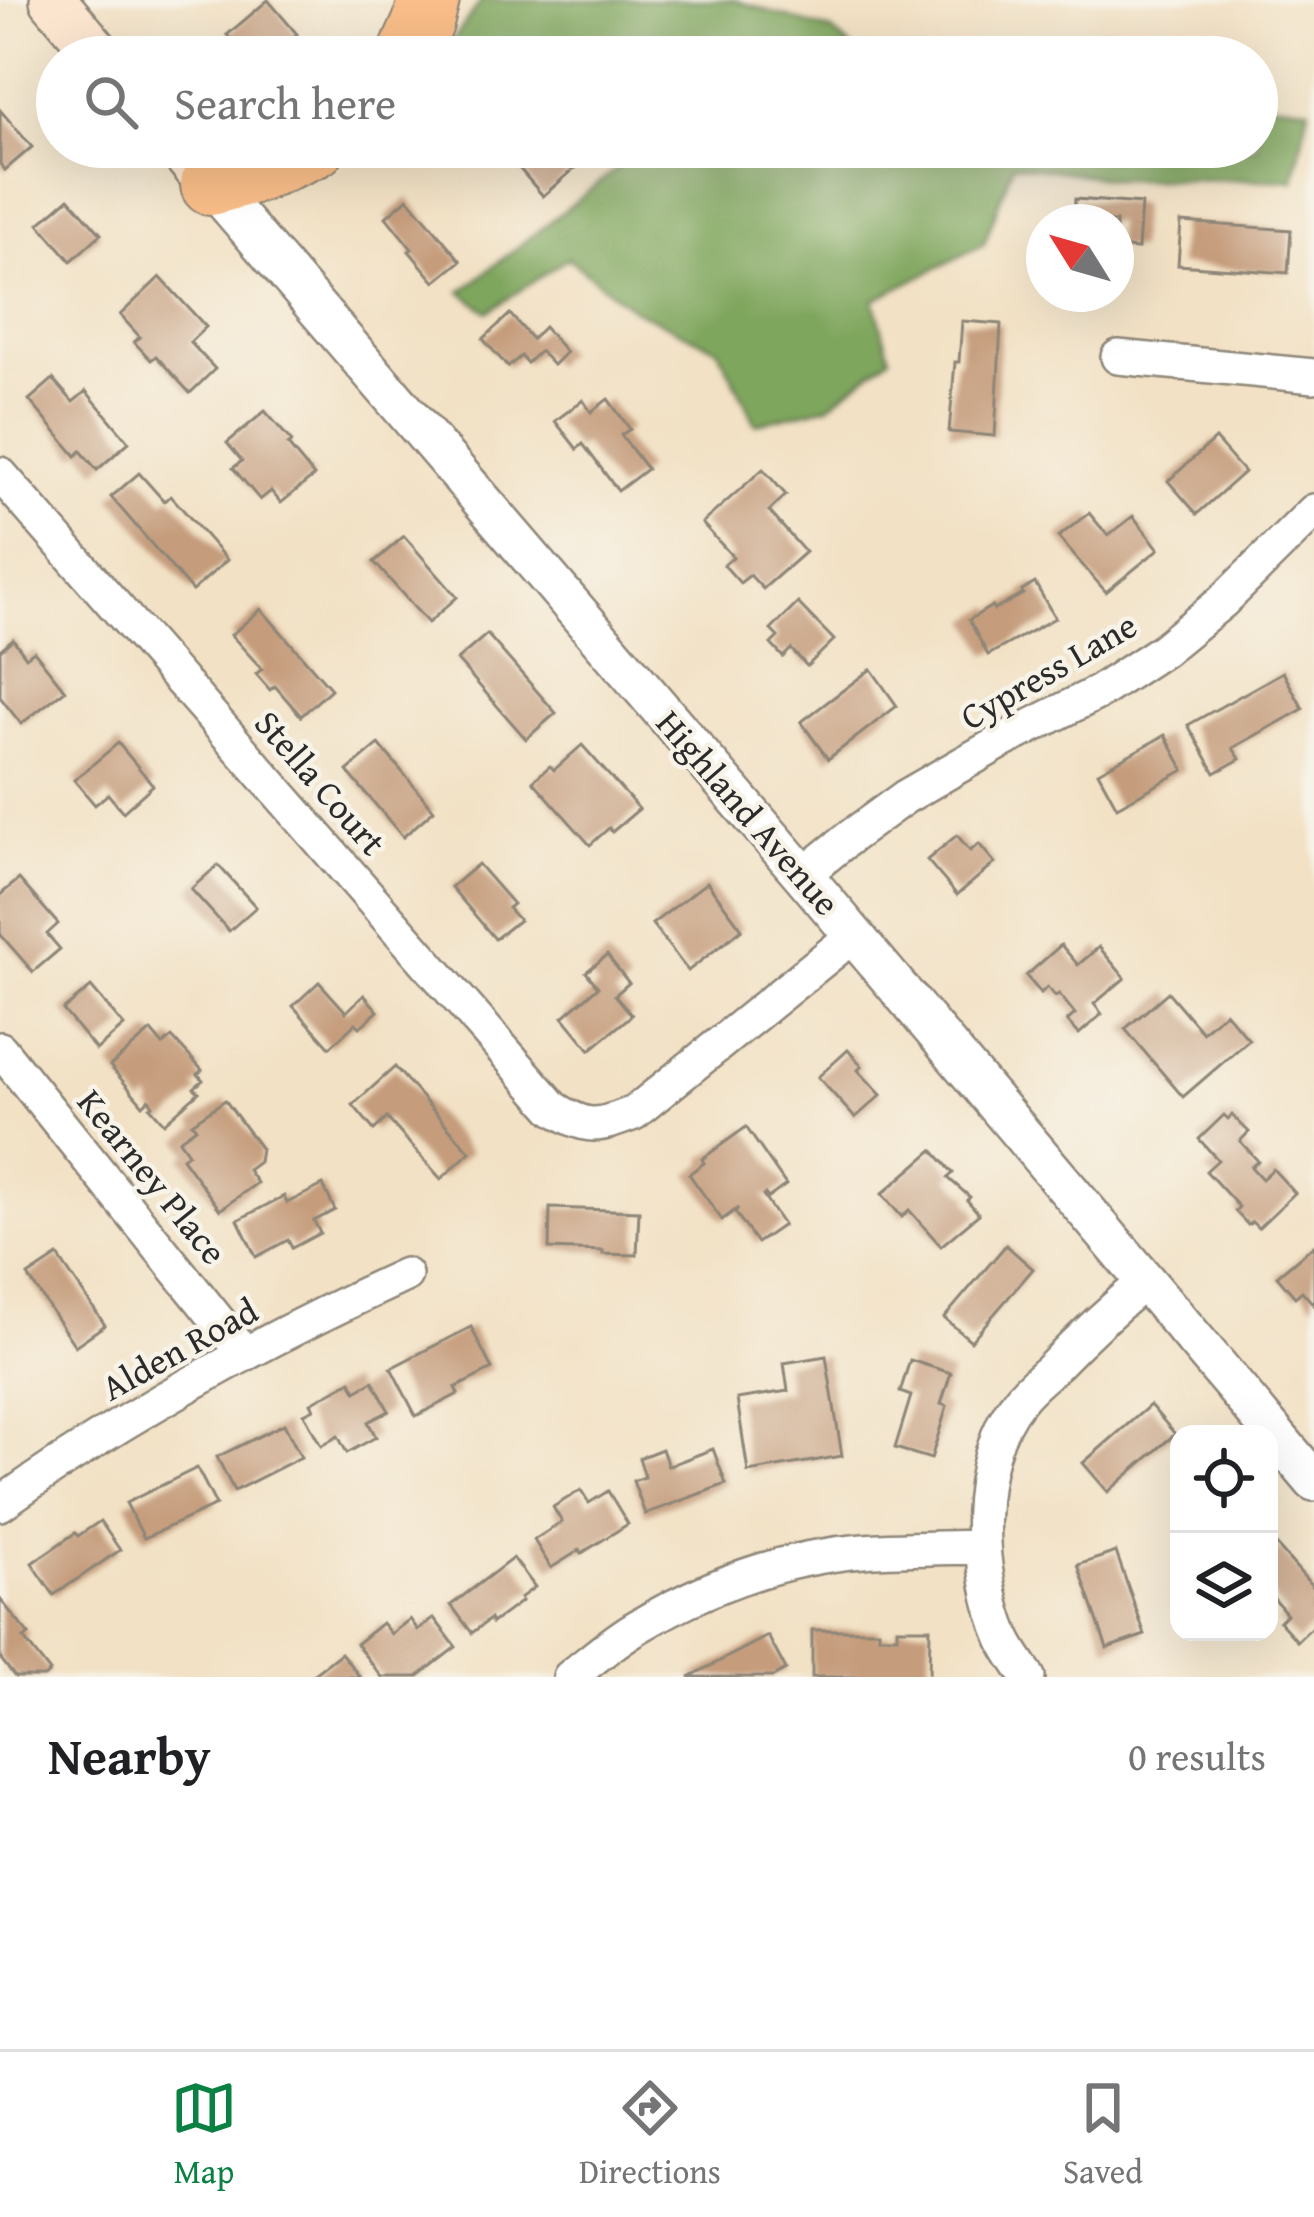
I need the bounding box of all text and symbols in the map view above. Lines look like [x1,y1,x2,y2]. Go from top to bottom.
search box [36,36,1278,168]
icon: search [78,69,144,135]
text: Search here [174,70,396,135]
north arrow [1026,204,1134,312]
street label: Cypress Lane [950,598,1146,742]
street label: Stella Court [243,698,399,867]
street label: Highland Avenue [645,698,853,926]
street label: Kearney Place [66,1077,240,1275]
street label: Alden Road [91,1283,267,1413]
map controls [1170,1425,1278,1641]
button: locate [1170,1425,1278,1533]
button: layers [1170,1533,1278,1641]
text: Nearby [48,1718,211,1793]
text: 0 results [1128,1727,1266,1784]
tab: Map [171,2075,237,2195]
tab: Directions [579,2075,721,2195]
tab: Saved [1063,2075,1143,2195]

